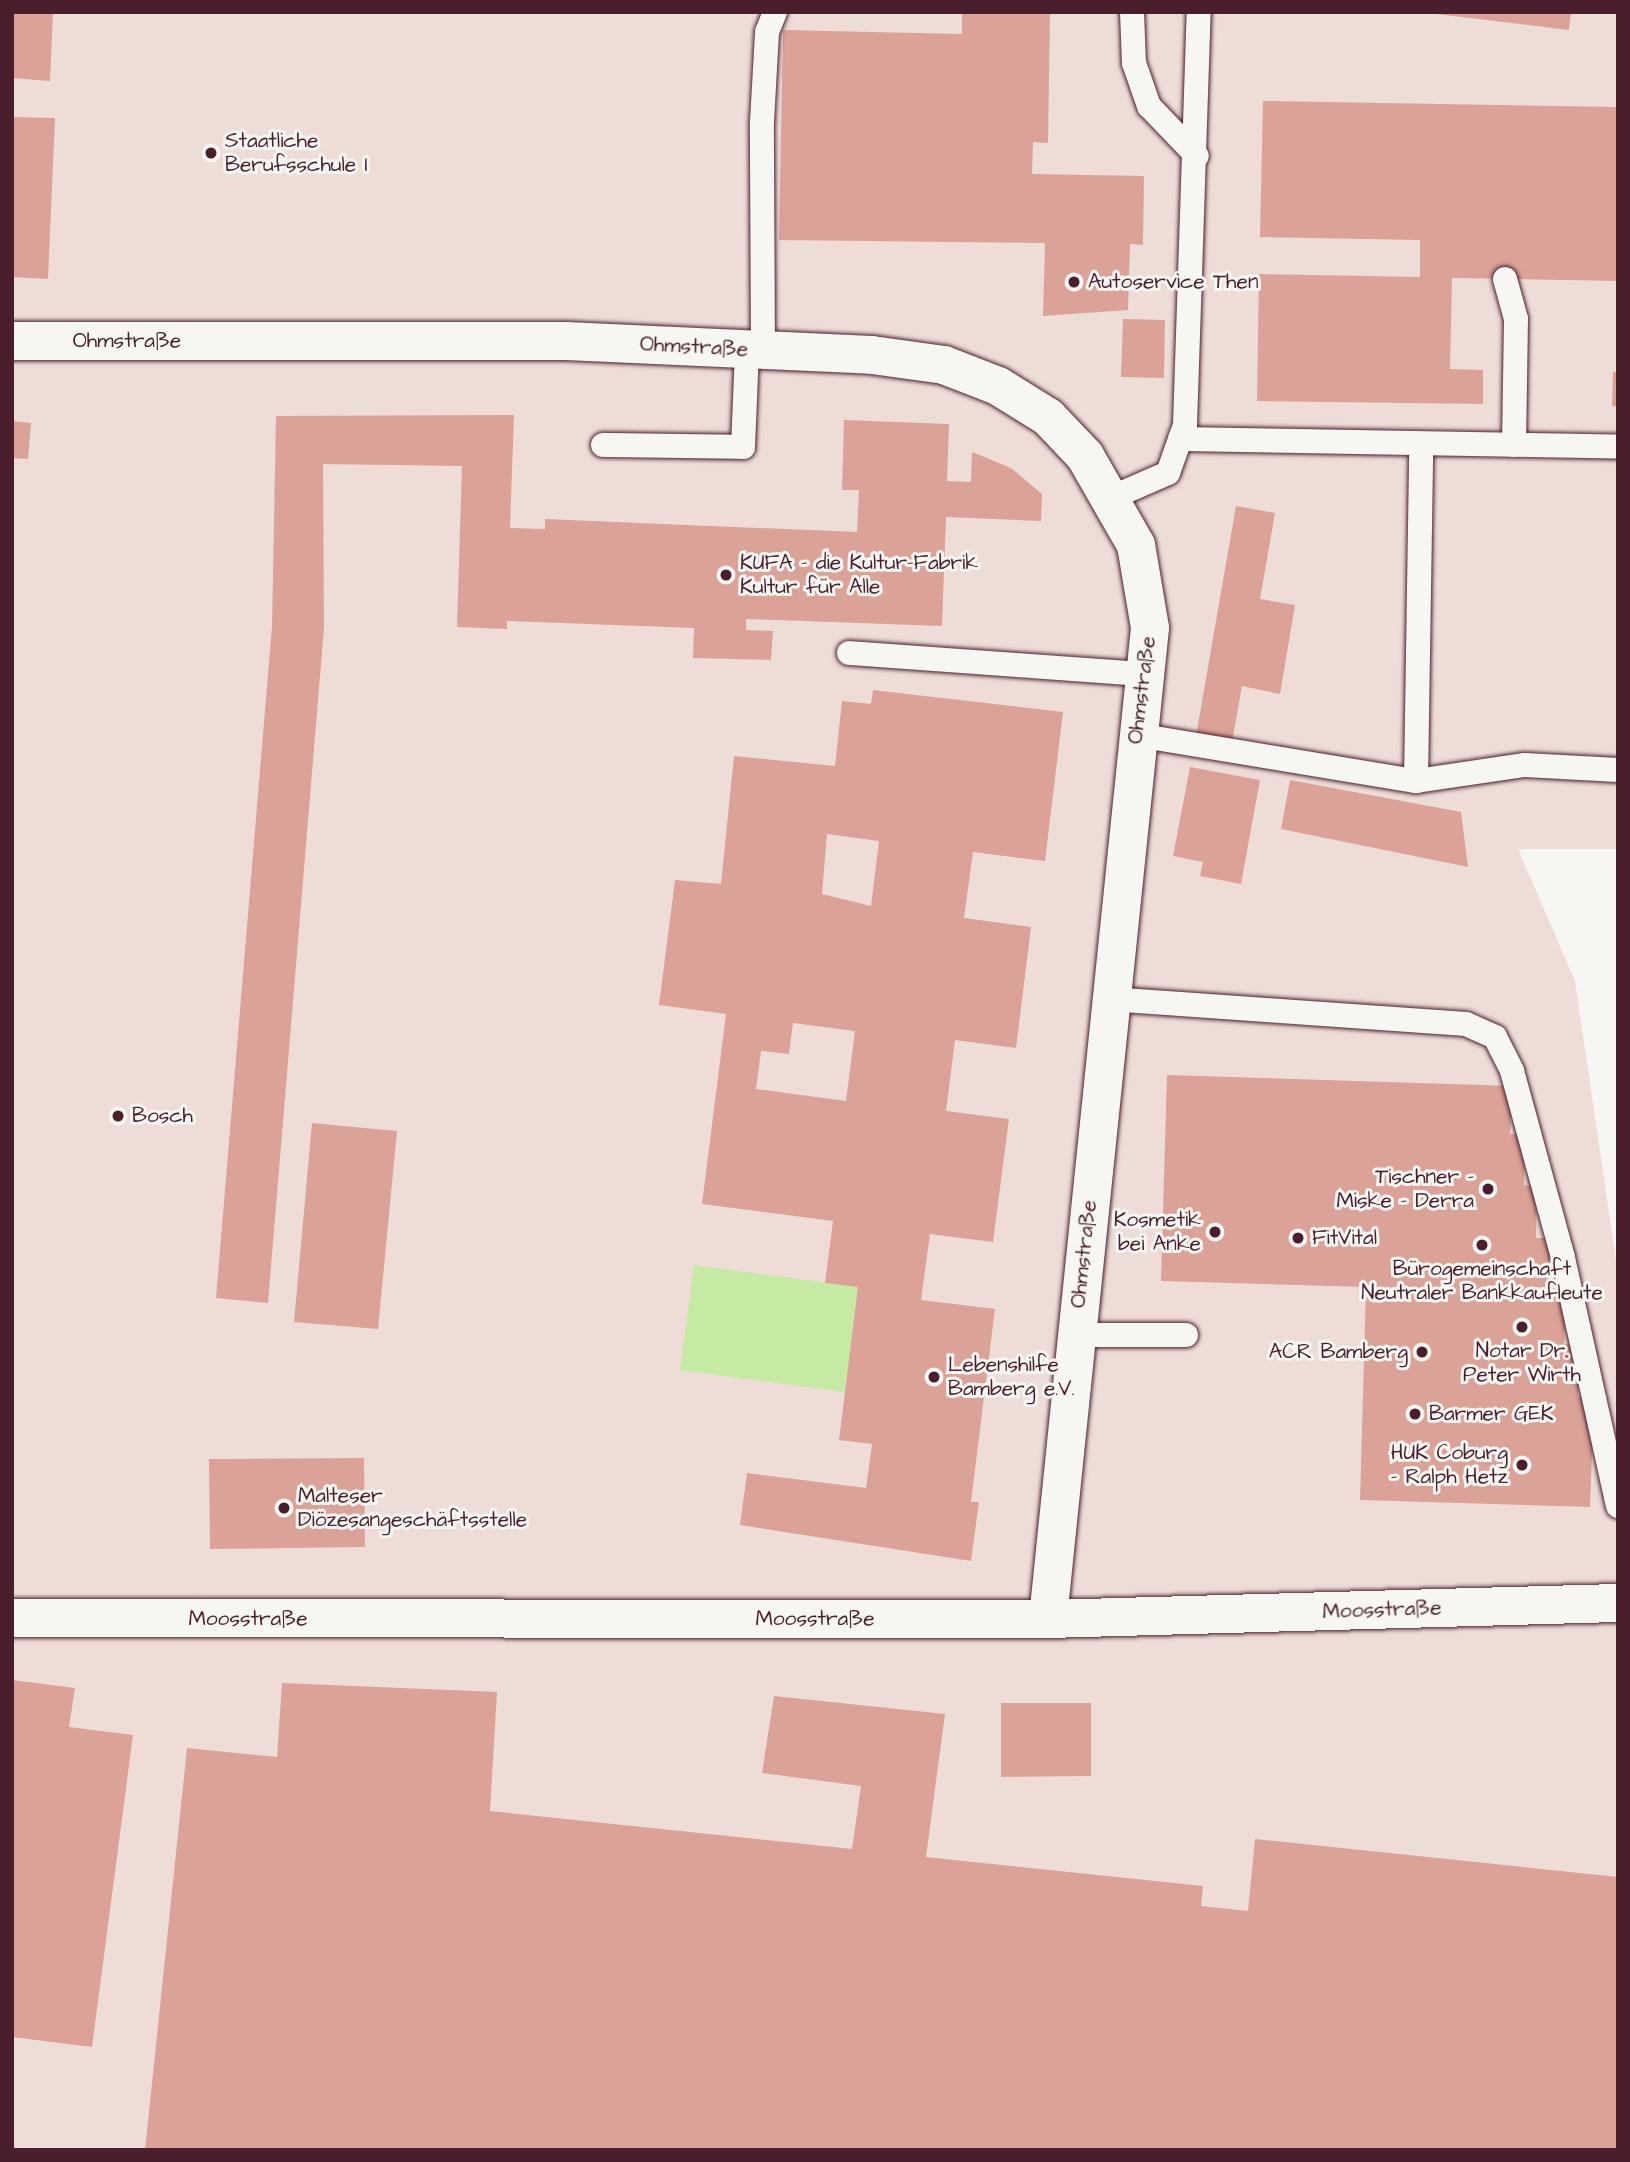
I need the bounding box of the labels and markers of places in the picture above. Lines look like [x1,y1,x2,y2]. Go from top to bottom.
place label: Staatliche Berufsschule I [225,128,368,178]
marker: Staatliche Berufsschule I [203,145,219,161]
place label: Autoservice Then [1088,269,1258,295]
marker: Autoservice Then [1066,274,1082,290]
place label: KUFA - die Kultur-Fabrik Kultur für Alle [740,550,978,600]
marker: KUFA - die Kultur-Fabrik Kultur für Alle [718,567,734,583]
place label: Bosch [132,1103,193,1129]
marker: Bosch [110,1108,126,1124]
place label: Tischner - Miske - Derra [1336,1164,1474,1214]
marker: Tischner - Miske - Derra [1480,1181,1496,1197]
place label: Kosmetik bei Anke [1114,1207,1201,1257]
marker: Kosmetik bei Anke [1207,1224,1223,1240]
place label: FitVital [1312,1225,1377,1251]
marker: FitVital [1290,1230,1306,1246]
marker: Bürogemeinschaft Neutraler Bankkaufleute [1474,1237,1490,1253]
place label: Bürogemeinschaft Neutraler Bankkaufleute [1361,1256,1603,1306]
marker: Notar Dr. Peter Wirth [1514,1319,1530,1335]
place label: Notar Dr. Peter Wirth [1463,1338,1581,1388]
place label: ACR Bamberg [1269,1339,1408,1365]
marker: ACR Bamberg [1414,1344,1430,1360]
place label: Lebenshilfe Bamberg e.V. [948,1352,1074,1402]
marker: Lebenshilfe Bamberg e.V. [926,1369,942,1385]
place label: Barmer GEK [1429,1401,1554,1427]
marker: Barmer GEK [1407,1406,1423,1422]
place label: HUK Coburg - Ralph Hetz [1391,1440,1508,1490]
marker: HUK Coburg - Ralph Hetz [1514,1457,1530,1473]
place label: Malteser Diözesangeschäftsstelle [298,1483,527,1533]
marker: Malteser Diözesangeschäftsstelle [276,1500,292,1516]

